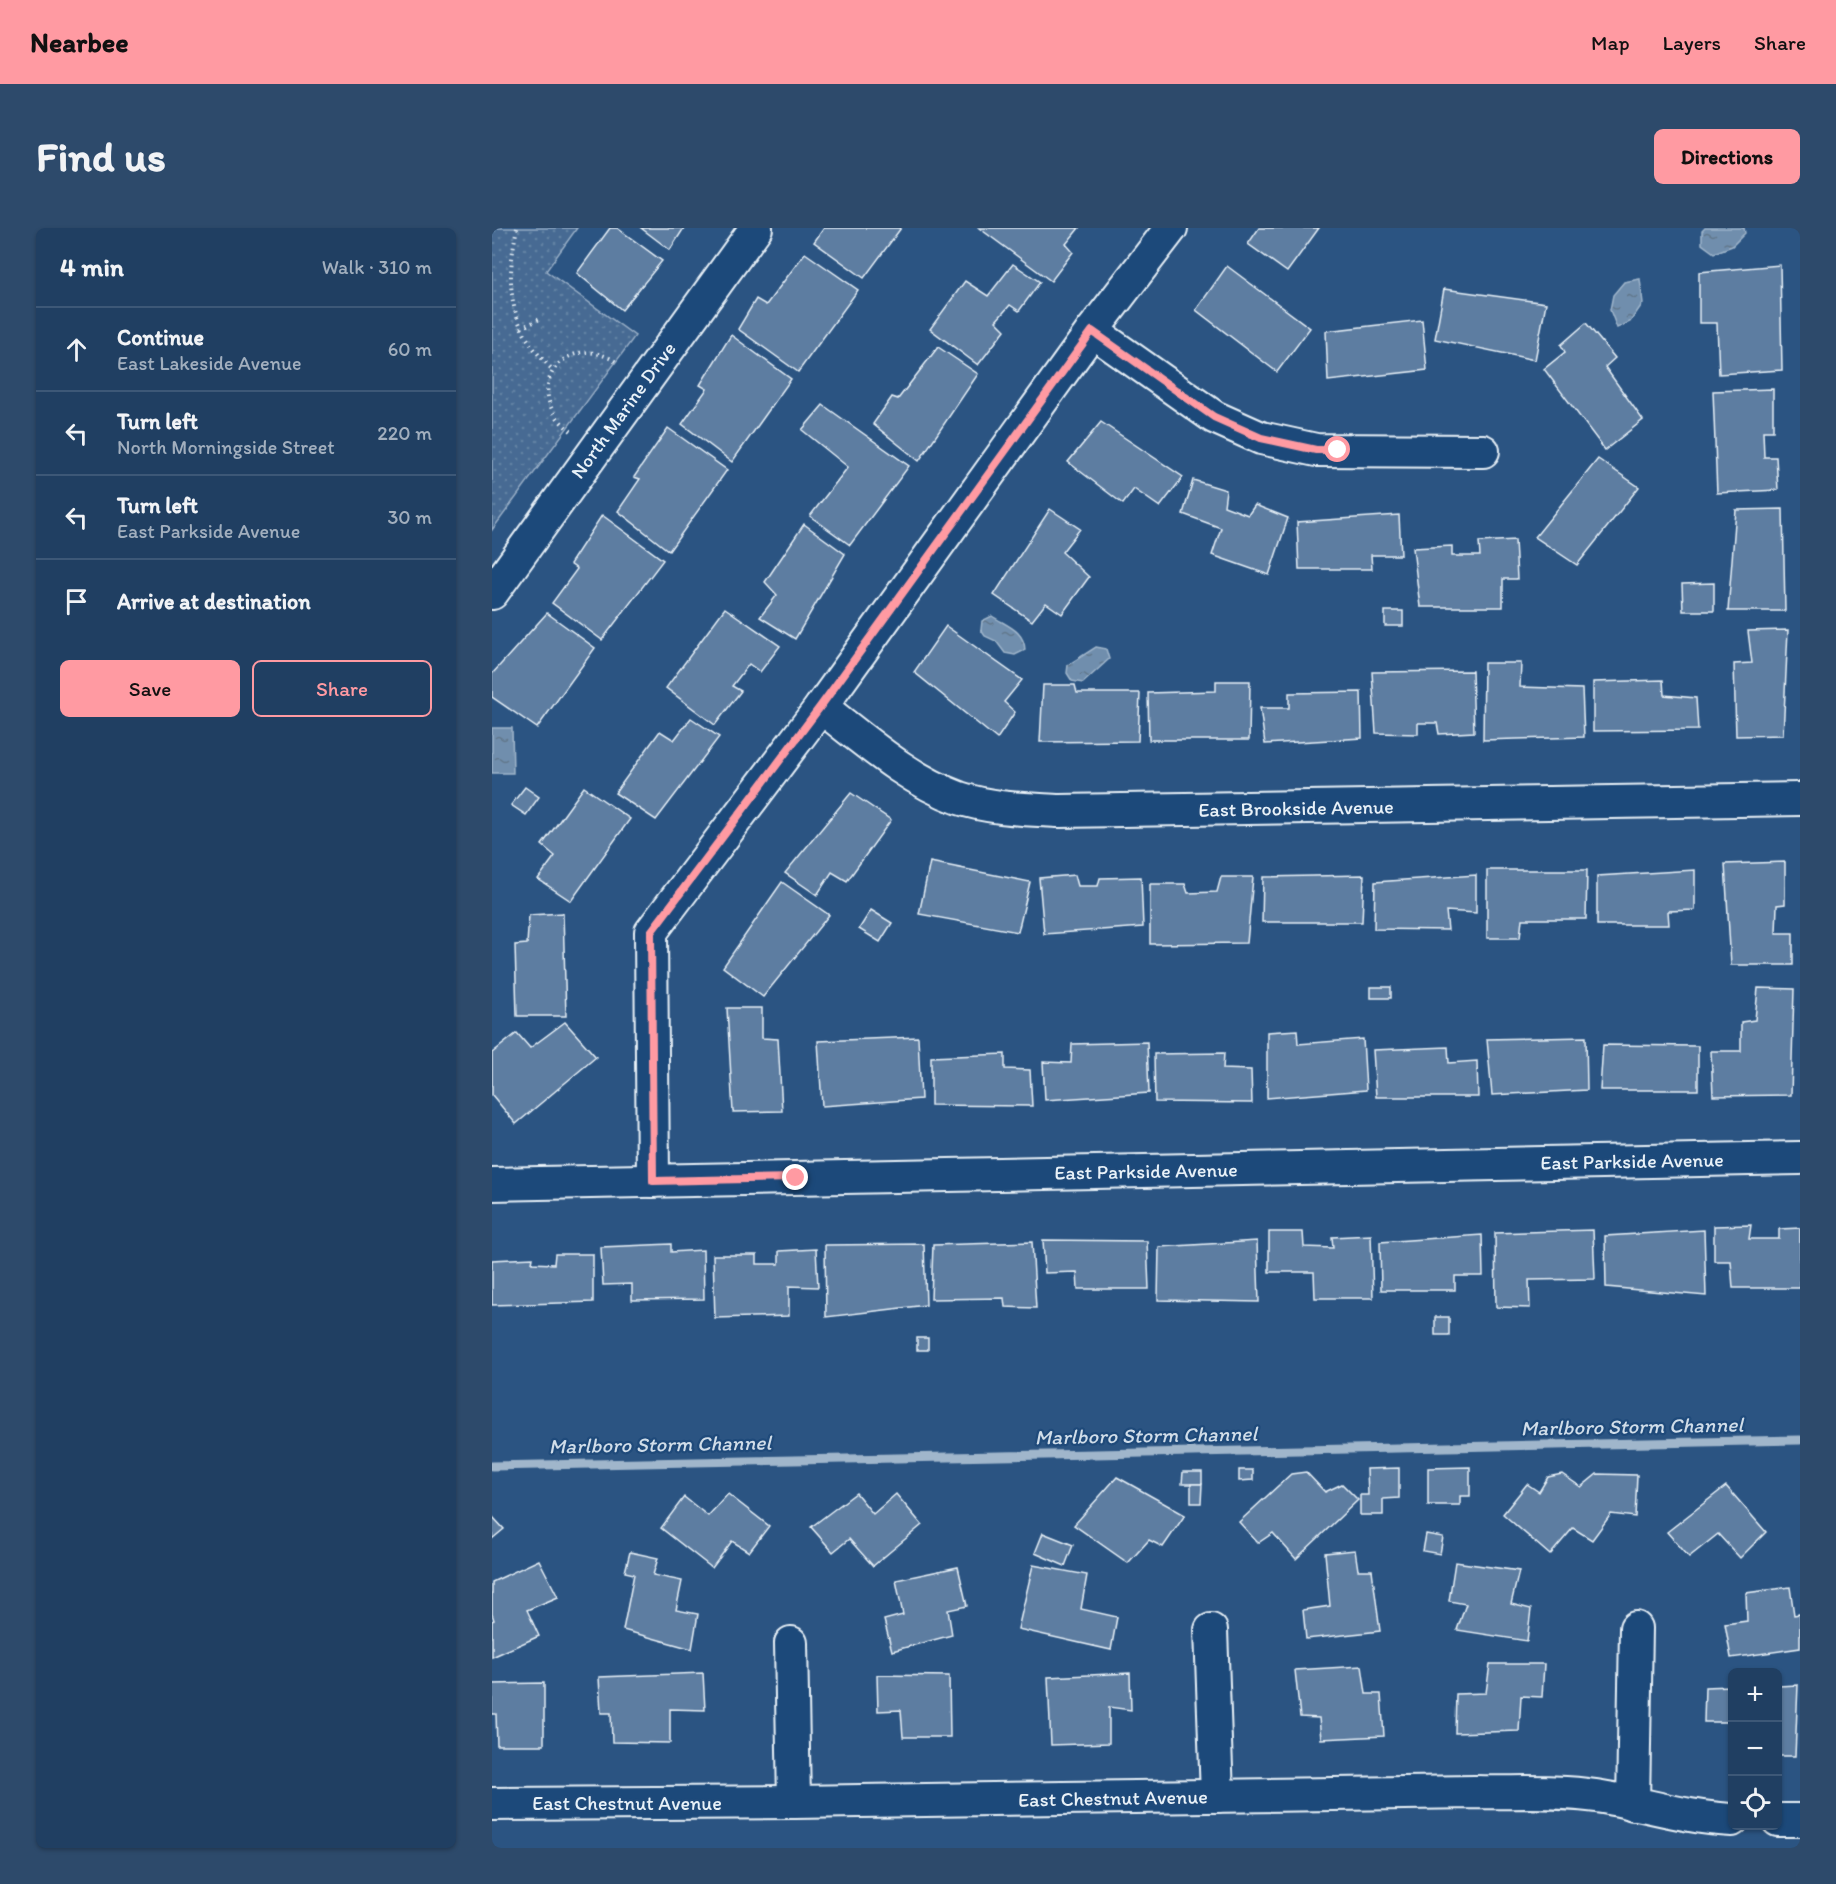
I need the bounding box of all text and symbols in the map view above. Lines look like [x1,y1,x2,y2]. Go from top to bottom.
text: Nearbee [30,25,129,59]
text: Map [1591,30,1630,55]
text: Layers [1663,30,1721,55]
text: Share [1754,30,1806,55]
button: Directions [1654,129,1800,184]
text: Find us [36,131,166,182]
text: 4 min [60,251,124,283]
text: Walk · 310 m [322,255,432,279]
text: Continue [117,324,204,351]
icon: ahead [60,333,93,366]
text: 60 m [388,337,432,361]
street label: North Marine Drive [565,337,681,483]
text: East Lakeside Avenue [117,351,302,375]
text: Turn left [117,408,198,435]
icon: left [60,417,93,450]
text: 220 m [377,421,432,445]
text: North Morningside Street [117,435,335,459]
route start [1324,436,1350,462]
text: Turn left [117,492,198,519]
icon: left [60,501,93,534]
text: 30 m [387,505,432,529]
text: East Parkside Avenue [117,519,300,543]
icon: arrive [60,585,93,618]
text: Arrive at destination [117,588,311,615]
button: Save [60,660,240,717]
button: Share [252,660,432,717]
street label: East Brookside Avenue [1198,794,1394,822]
street label: East Parkside Avenue [1540,1147,1724,1175]
street label: East Parkside Avenue [1054,1157,1238,1185]
route end [782,1164,808,1190]
water label: Marlboro Storm Channel [1520,1412,1746,1440]
water label: Marlboro Storm Channel [1034,1421,1260,1449]
water label: Marlboro Storm Channel [548,1430,774,1458]
map controls [1728,1668,1782,1830]
button: + [1728,1668,1782,1722]
button: − [1728,1722,1782,1776]
button: locate [1728,1776,1782,1830]
street label: East Chestnut Avenue [1018,1784,1208,1812]
street label: East Chestnut Avenue [532,1791,722,1815]

